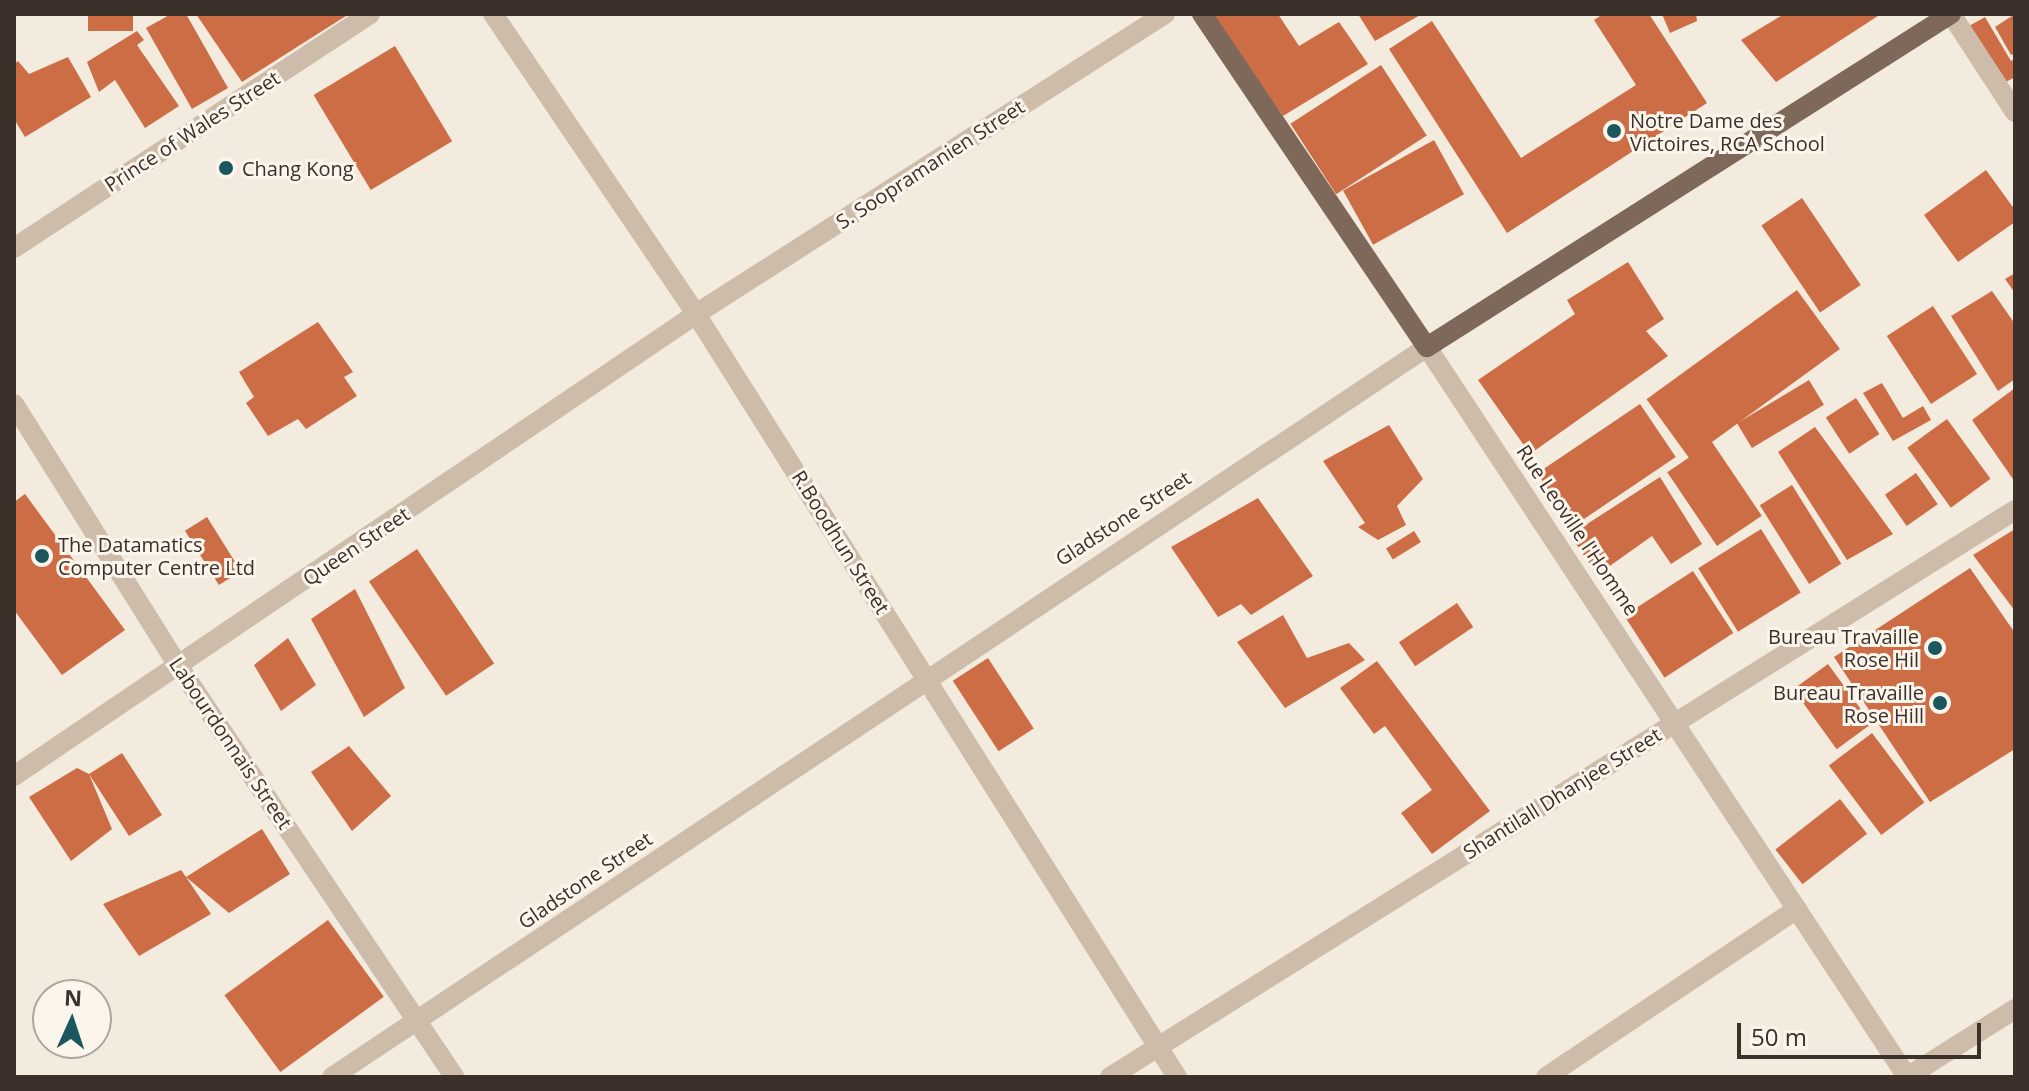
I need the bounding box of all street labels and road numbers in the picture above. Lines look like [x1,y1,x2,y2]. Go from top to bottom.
street label: Prince of Wales Street [100,65,284,197]
street label: S. Soopramanien Street [831,94,1029,234]
street label: Rue Leoville l'Homme [1512,440,1644,620]
street label: Gladstone Street [1051,465,1195,571]
street label: R.Boodhun Street [787,466,895,618]
street label: Queen Street [298,501,414,591]
street label: Labourdonnais Street [165,653,297,833]
street label: Shantilall Dhanjee Street [1459,722,1665,864]
street label: Gladstone Street [514,826,656,934]

